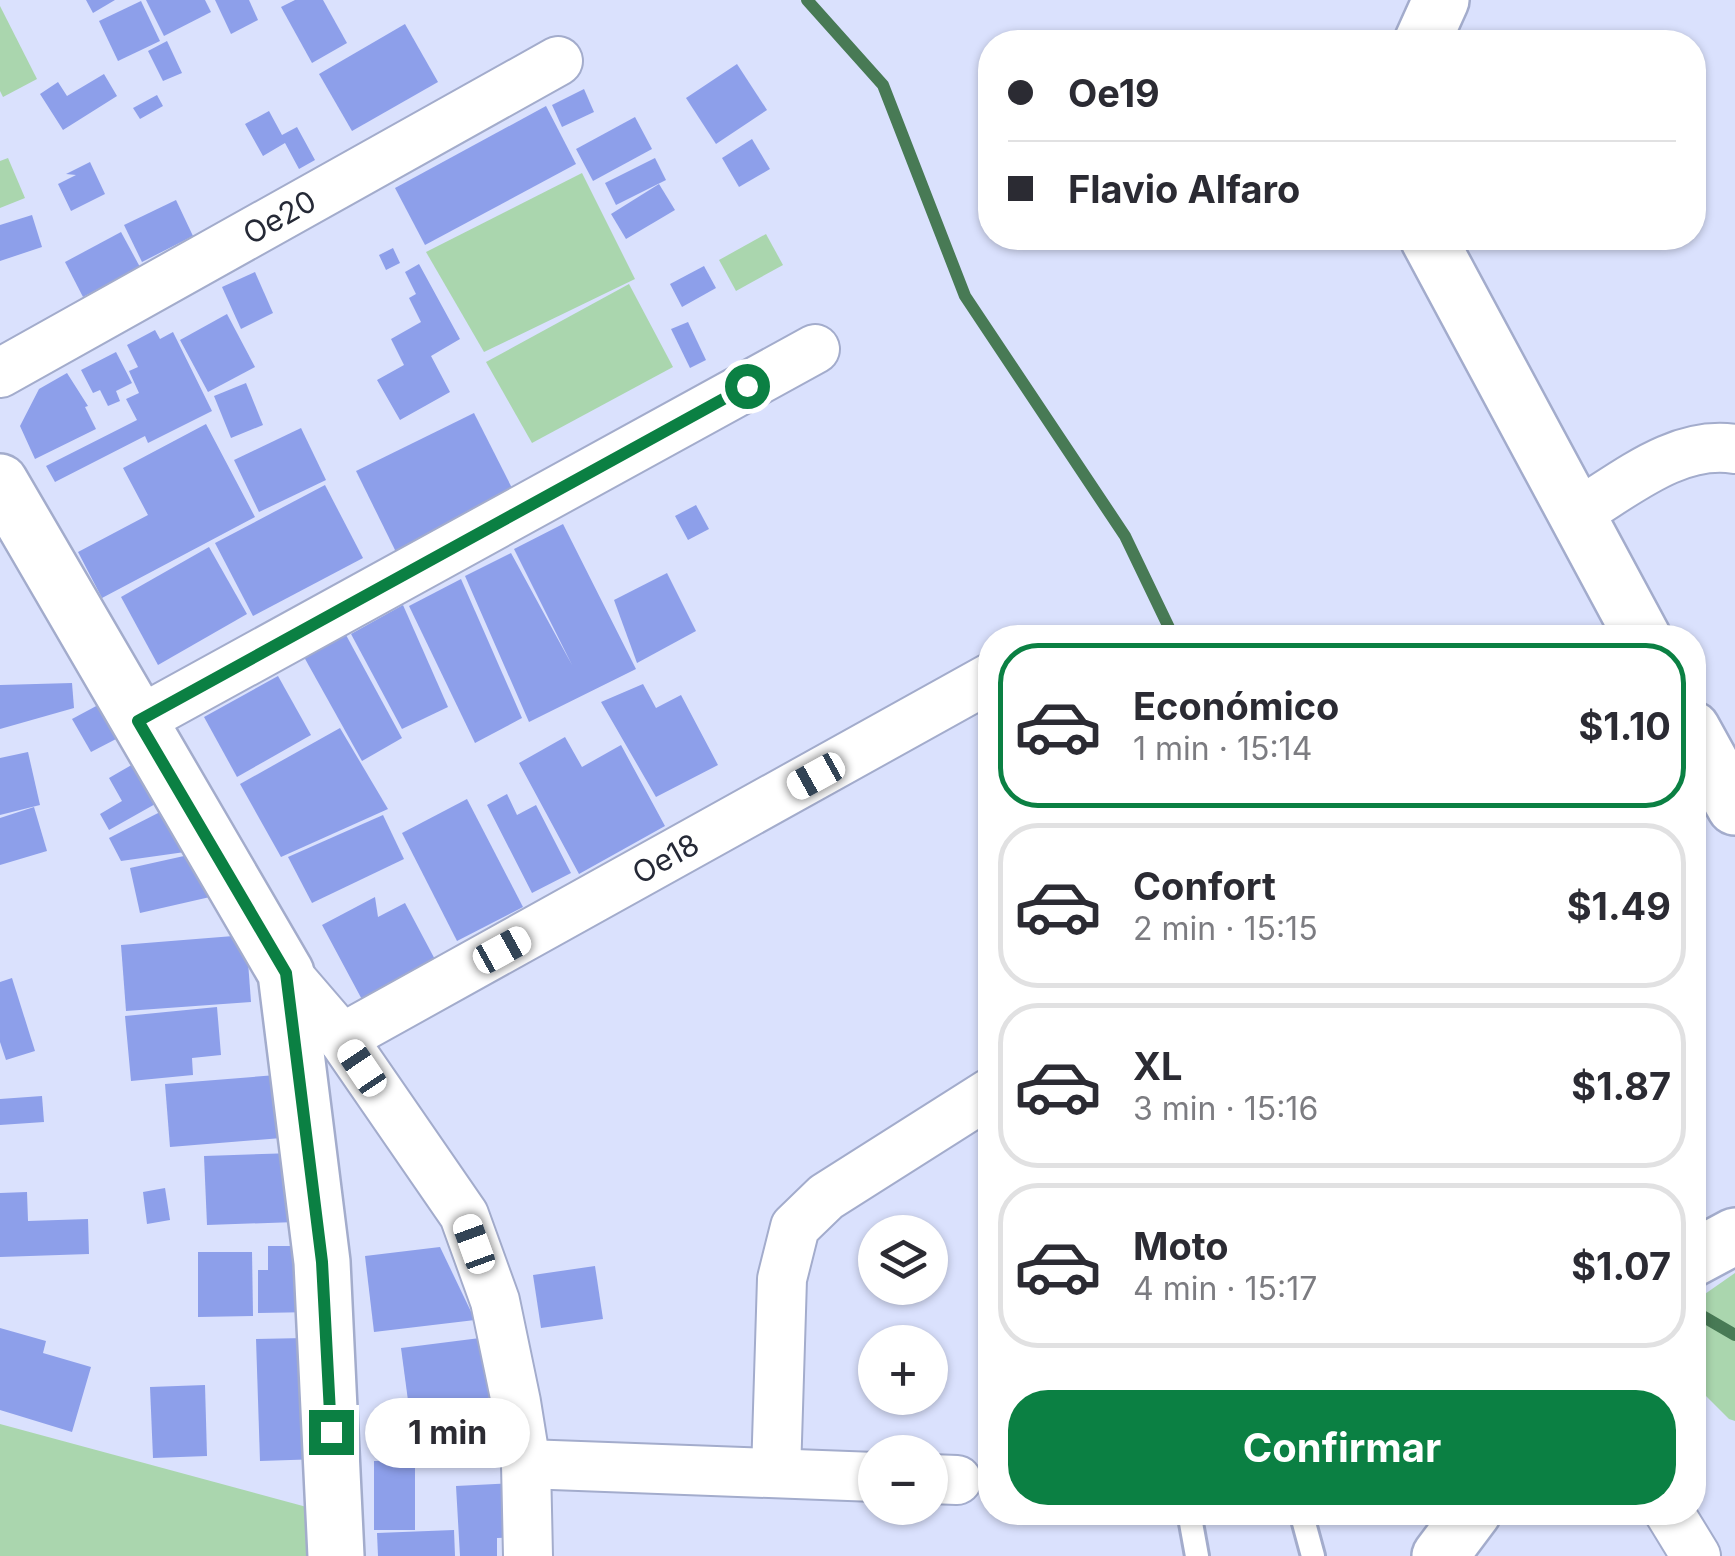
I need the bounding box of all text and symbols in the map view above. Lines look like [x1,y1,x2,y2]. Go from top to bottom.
text: Oe19 [1068,70,1160,116]
text: Flavio Alfaro [1068,166,1300,212]
street label: Oe20 [237,182,322,251]
route start [725,364,770,409]
icon: car [1013,681,1103,771]
text: Económico [1133,683,1339,729]
text: $1.10 [1578,703,1671,749]
text: 1 min · 15:14 [1133,729,1312,768]
car [782,748,850,804]
street label: Oe18 [626,826,705,891]
icon: car [1013,861,1103,951]
text: Confort [1133,863,1276,909]
text: $1.49 [1567,883,1671,929]
text: 2 min · 15:15 [1133,909,1318,948]
car [468,922,536,978]
car [333,1035,391,1101]
icon: car [1013,1041,1103,1131]
text: XL [1133,1043,1183,1089]
text: $1.87 [1571,1063,1671,1109]
text: 3 min · 15:16 [1133,1089,1318,1128]
car [450,1211,498,1277]
map controls [858,1215,948,1525]
button: layers [858,1215,948,1305]
icon: car [1013,1221,1103,1311]
text: Moto [1133,1223,1229,1269]
text: $1.07 [1571,1243,1671,1289]
text: 4 min · 15:17 [1133,1269,1317,1308]
button: + [858,1325,948,1415]
button: Confirmar [1008,1390,1676,1505]
callout: 1 min [366,1397,531,1467]
route end [309,1410,354,1455]
text: 1 min [408,1413,487,1452]
button: − [858,1435,948,1525]

